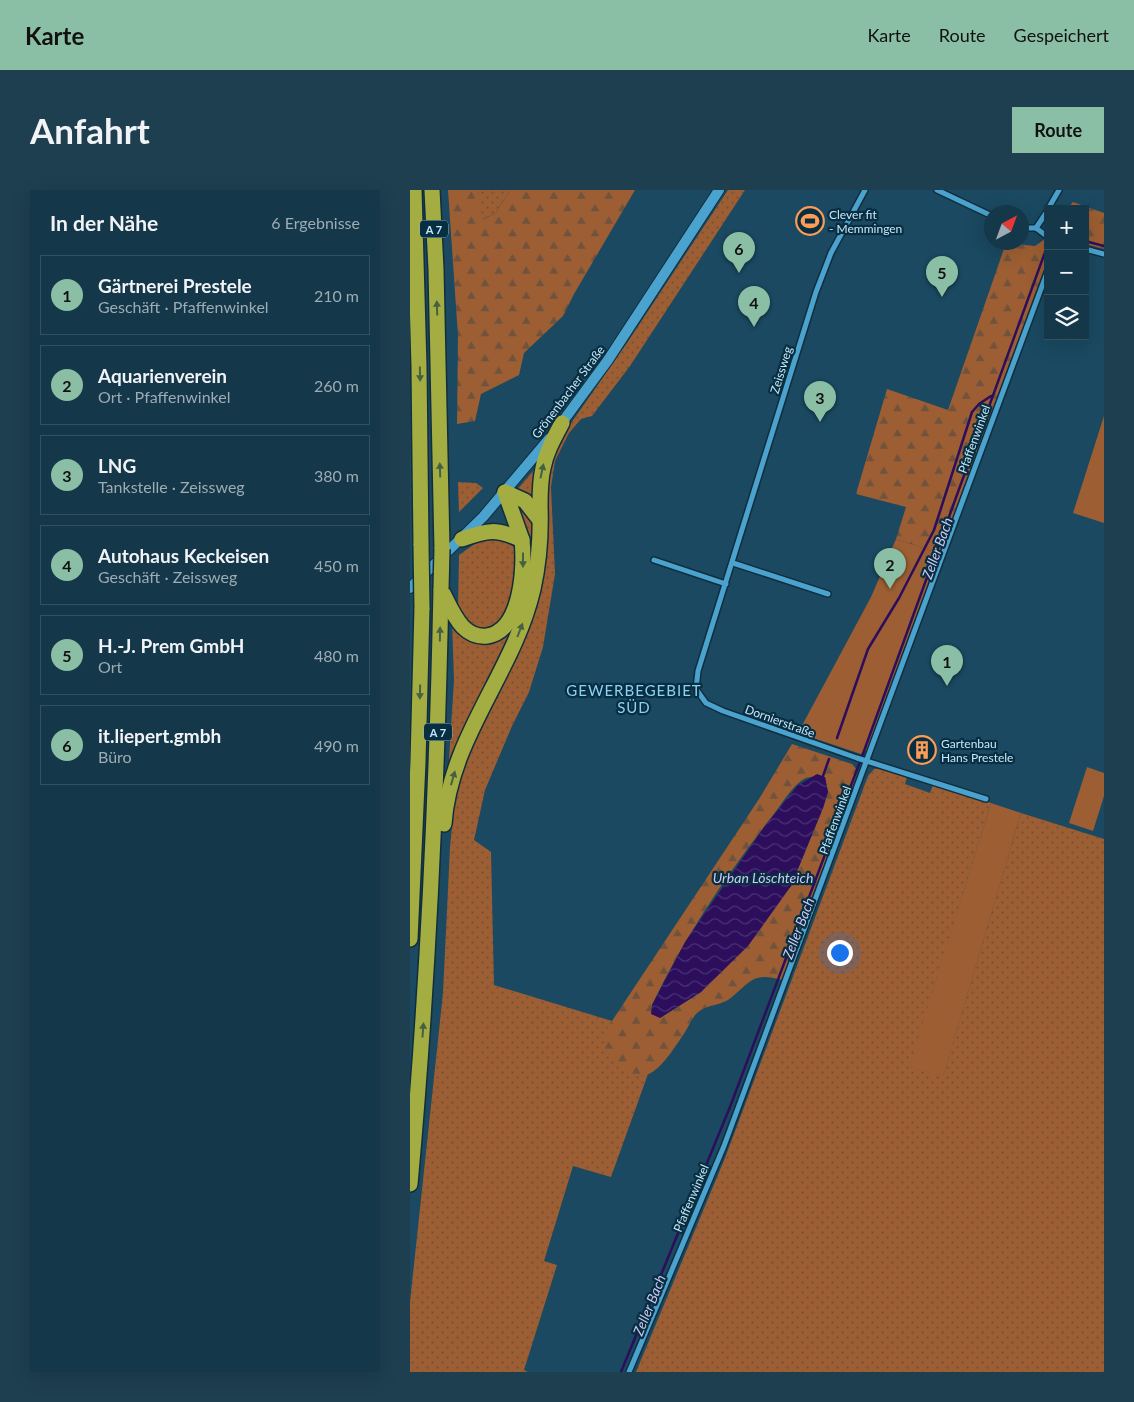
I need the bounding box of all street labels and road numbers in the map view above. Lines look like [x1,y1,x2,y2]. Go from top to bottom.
road number: A 7 [420,220,448,238]
street label: Grönenbacher Straße [528,343,608,441]
street label: Zeissweg [767,345,795,395]
street label: Pfaffenwinkel [955,403,993,475]
street label: Dornierstraße [743,701,817,741]
road number: A 7 [424,724,452,740]
street label: Pfaffenwinkel [816,784,854,856]
street label: Pfaffenwinkel [670,1162,712,1234]

